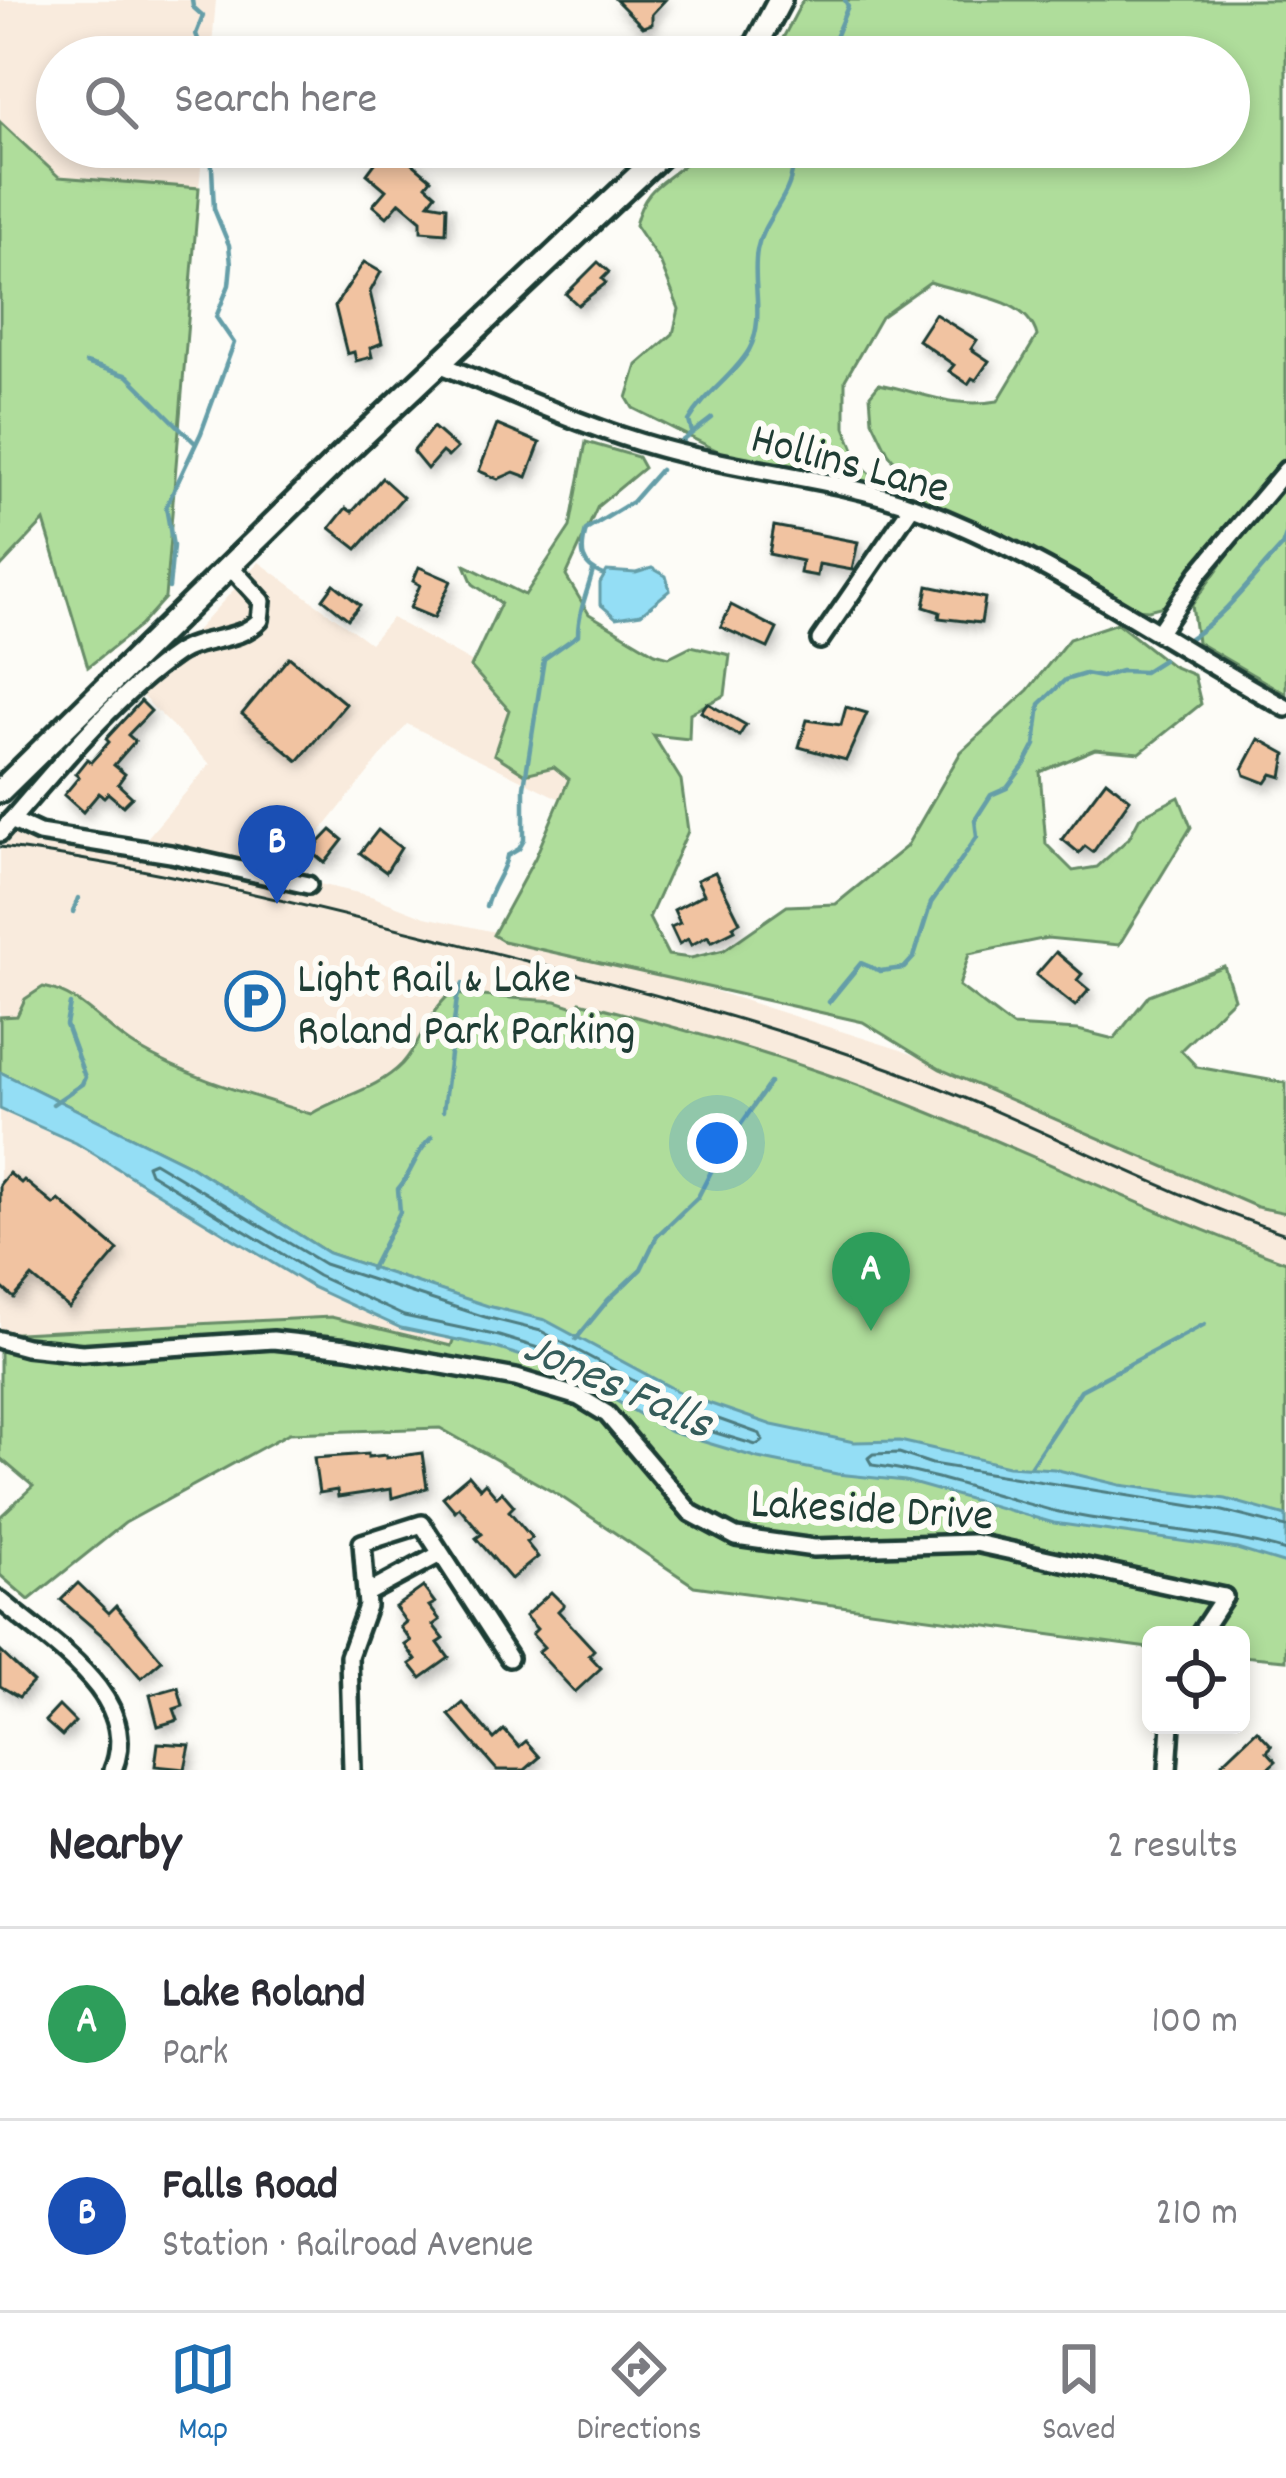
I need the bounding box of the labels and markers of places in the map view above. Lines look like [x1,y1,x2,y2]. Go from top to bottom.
pin: B [238,805,316,904]
place label: Light Rail & Lake Roland Park Parking [297,950,635,1066]
parking icon: Light Rail & Lake Roland Park Parking [224,970,286,1032]
pin: A [832,1232,910,1331]

